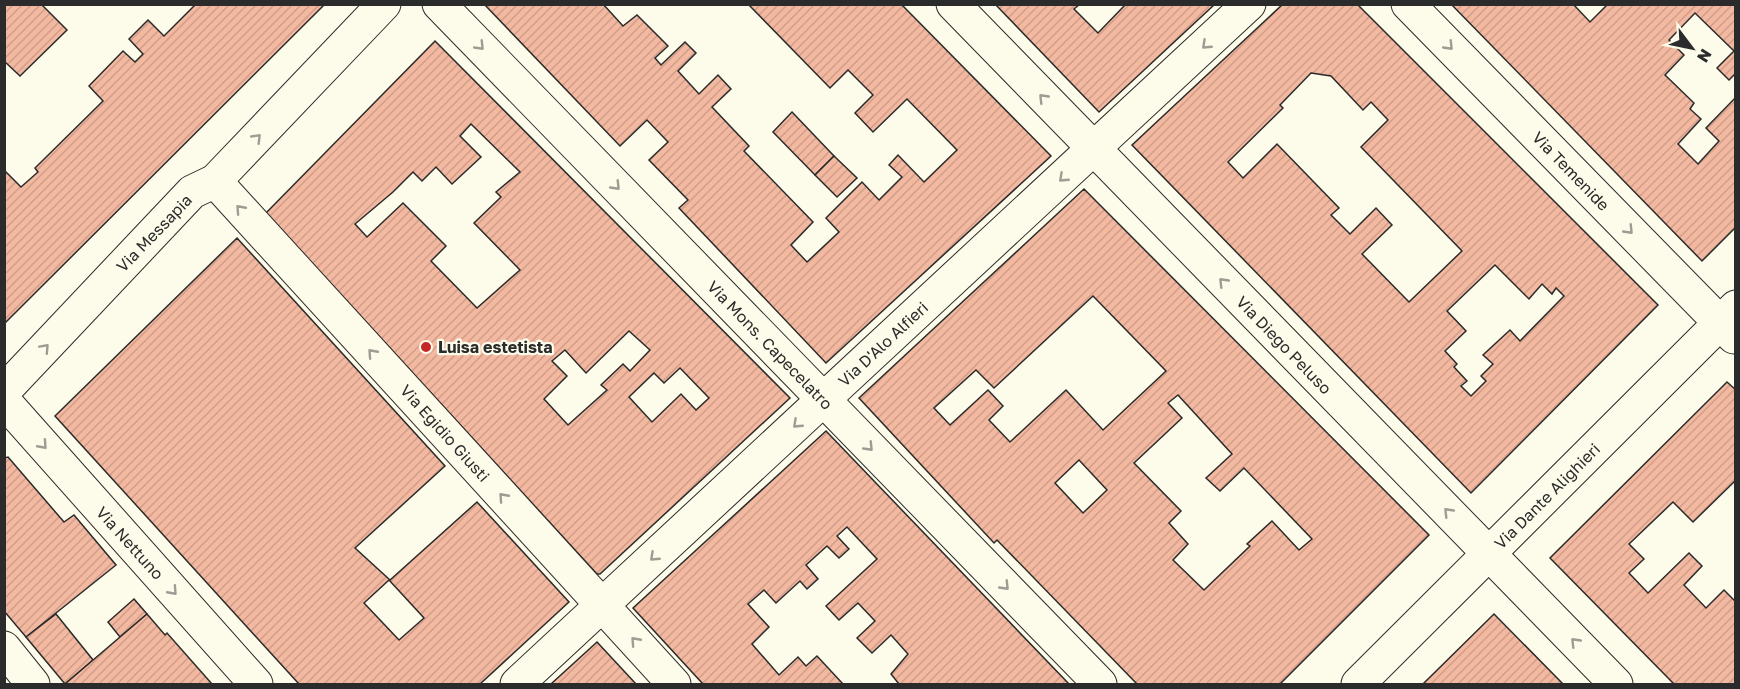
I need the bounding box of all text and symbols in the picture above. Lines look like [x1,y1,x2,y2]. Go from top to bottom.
north arrow [1662,18,1722,78]
one-way arrow [1202,37,1213,48]
one-way arrow [1441,39,1452,50]
one-way arrow [473,40,484,50]
text: N [1693,45,1716,66]
one-way arrow [1039,94,1050,104]
street label: Via Temenide [1528,127,1614,215]
one-way arrow [249,134,260,145]
one-way arrow [1060,171,1070,182]
one-way arrow [608,179,619,190]
street label: Via Messapia [112,190,196,276]
one-way arrow [236,206,247,216]
one-way arrow [1622,223,1633,234]
street label: Via Mons. Capecelatro [703,276,837,414]
one-way arrow [1220,279,1231,290]
street label: Via Diego Peluso [1232,292,1336,398]
street label: Via D'Alo Alfieri [834,297,932,391]
place label: Luisa estetista [438,337,553,357]
marker: Luisa estetista [419,340,433,354]
one-way arrow [38,345,49,355]
one-way arrow [368,350,379,360]
street label: Via Egidio Giusti [396,380,494,486]
one-way arrow [793,417,803,428]
one-way arrow [36,438,47,449]
one-way arrow [861,439,872,450]
street label: Via Dante Alighieri [1490,439,1604,553]
one-way arrow [499,494,510,504]
street label: Via Nettuno [92,502,168,584]
one-way arrow [1444,508,1455,518]
one-way arrow [650,550,661,561]
one-way arrow [997,579,1008,590]
one-way arrow [166,584,177,595]
one-way arrow [631,638,642,648]
one-way arrow [1571,639,1582,649]

